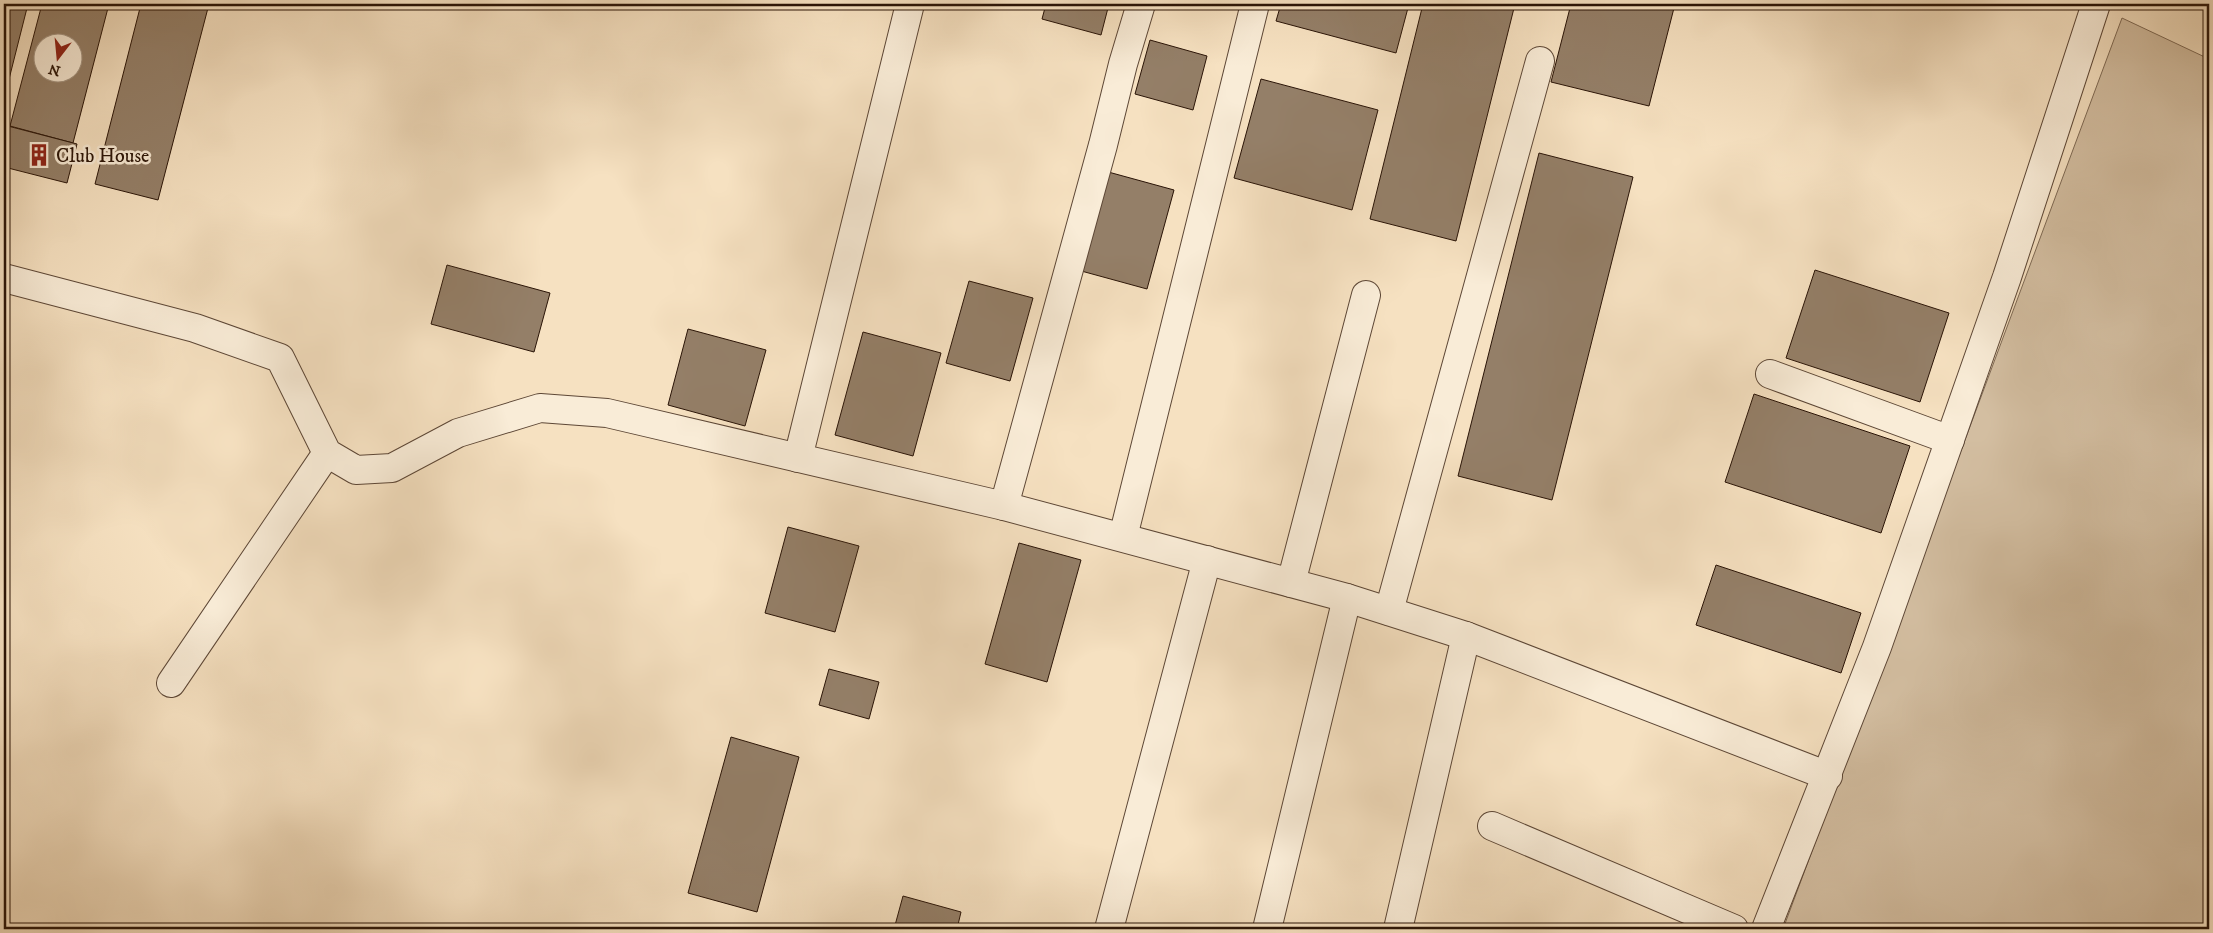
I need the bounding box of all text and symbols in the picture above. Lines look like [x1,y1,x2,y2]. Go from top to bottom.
north arrow [32,32,82,82]
text: N [46,59,63,80]
building icon: Club House [26,142,52,168]
place label: Club House [56,144,149,169]

